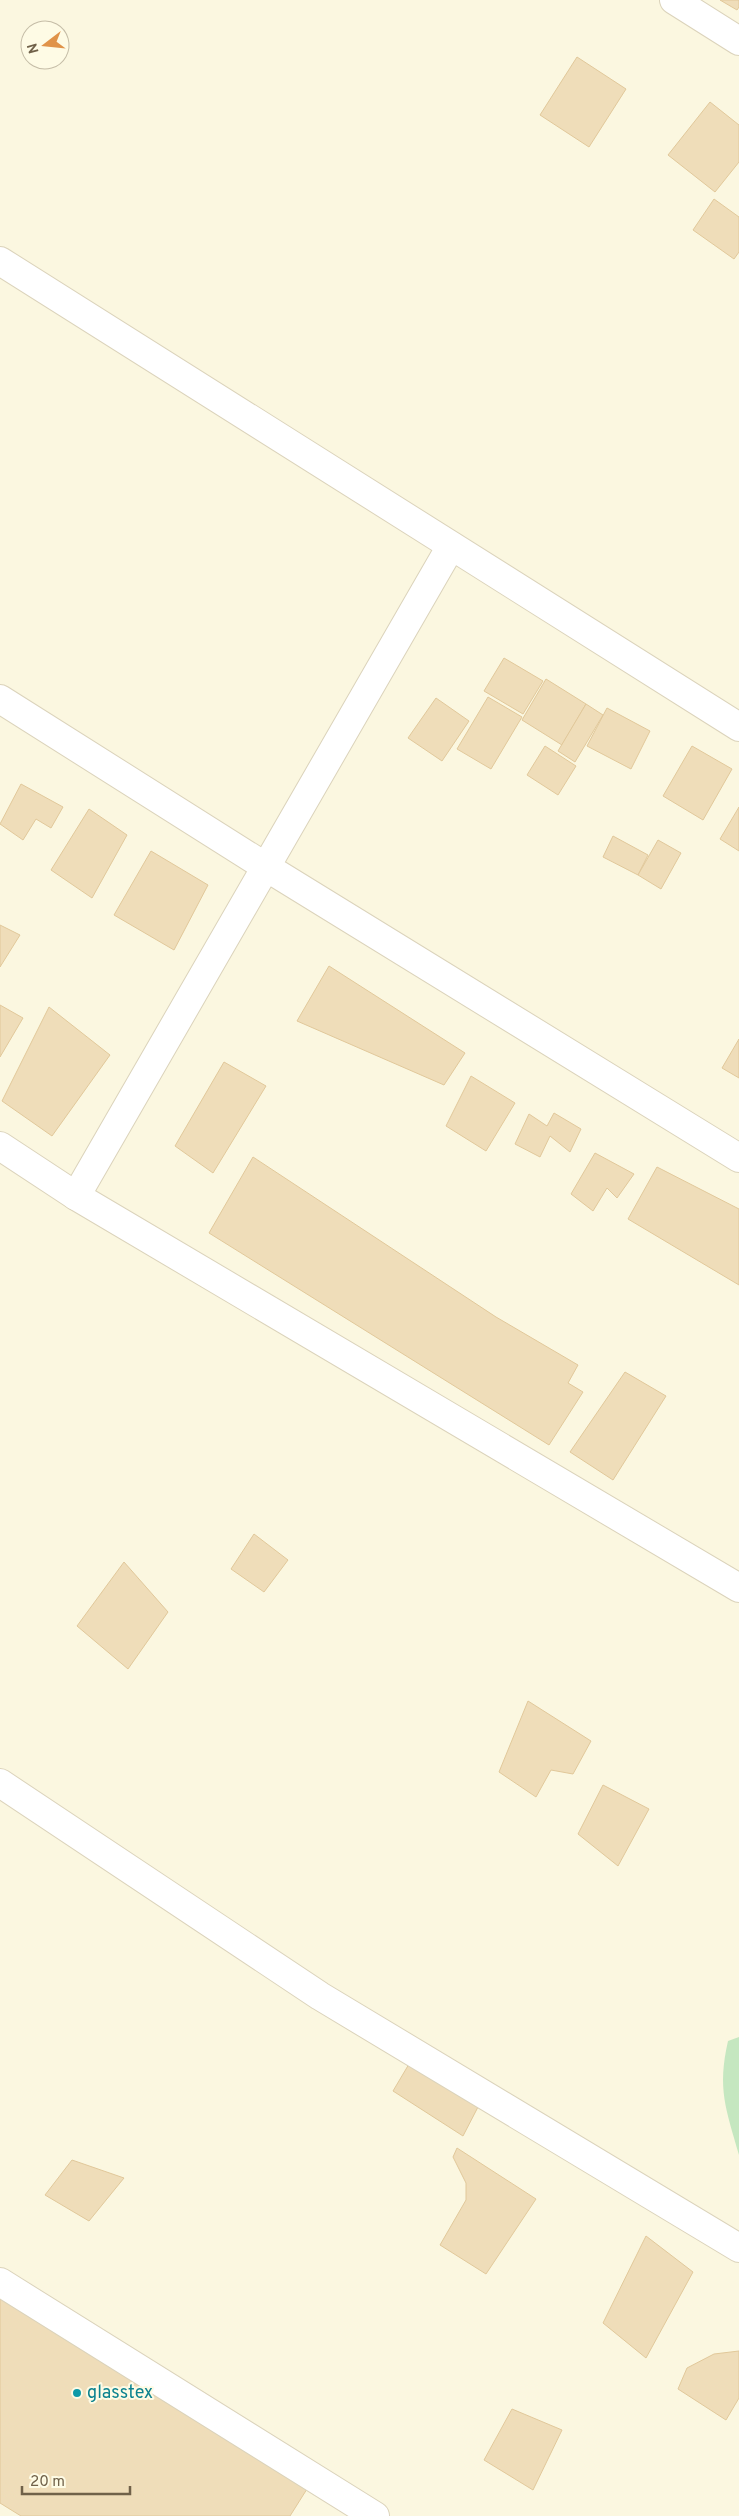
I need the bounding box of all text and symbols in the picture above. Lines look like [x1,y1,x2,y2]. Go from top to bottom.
north arrow [20,20,70,70]
text: N [24,41,44,55]
place label: glasstex [87,2382,153,2405]
marker: glasstex [71,2387,83,2399]
scale bar [22,2464,130,2496]
text: 20 m [30,2473,65,2492]

